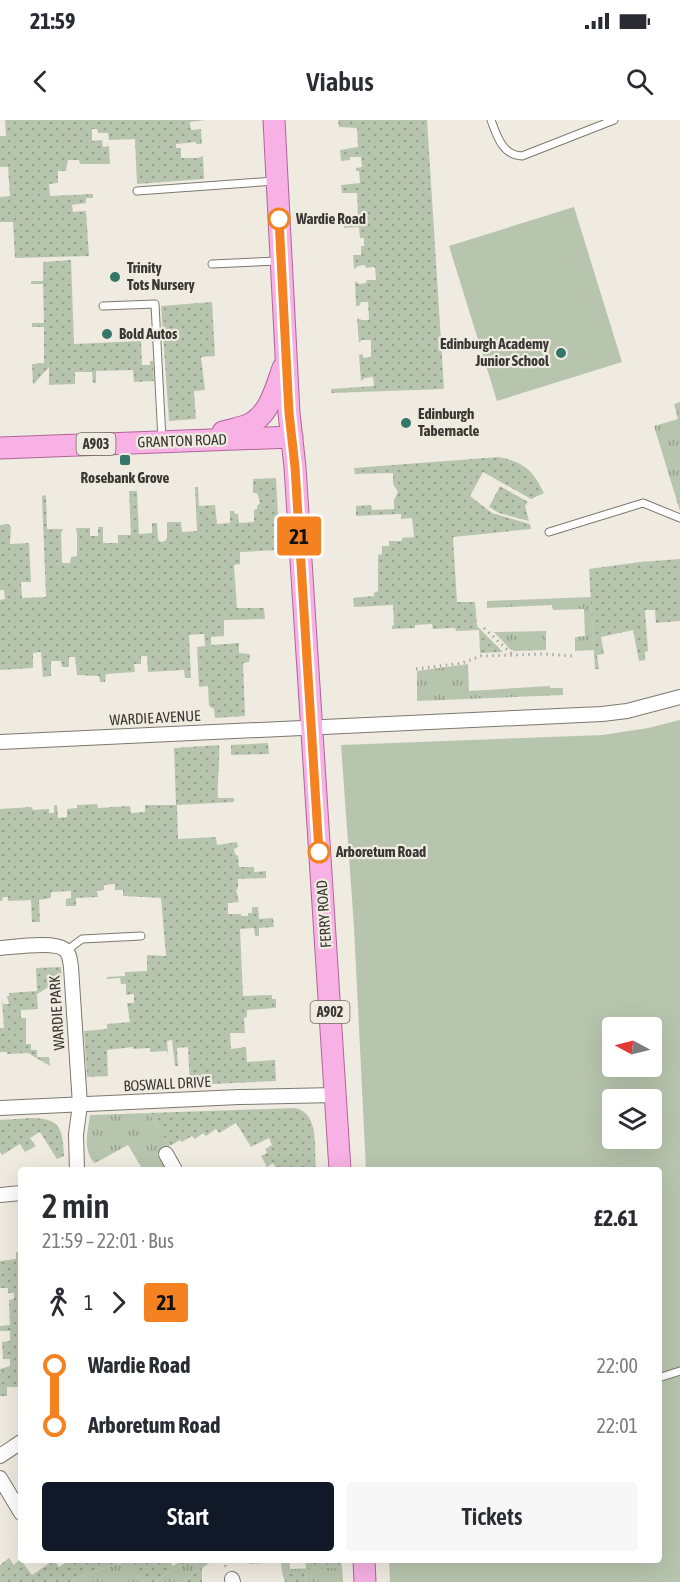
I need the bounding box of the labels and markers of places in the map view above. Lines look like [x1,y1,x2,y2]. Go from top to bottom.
marker: Wardie Road [268,208,290,230]
place label: Wardie Road [295,210,366,227]
place label: Trinity Tots Nursery [127,259,195,293]
marker: Trinity Tots Nursery [108,270,122,284]
place label: Bold Autos [119,325,178,342]
marker: Bold Autos [100,327,114,341]
place label: Edinburgh Academy Junior School [440,335,550,369]
marker: Edinburgh Academy Junior School [554,346,568,360]
place label: Edinburgh Tabernacle [418,405,479,439]
marker: Edinburgh Tabernacle [399,416,413,430]
marker: Rosebank Grove [118,453,132,467]
place label: Rosebank Grove [81,469,170,486]
marker: Arboretum Road [308,841,330,863]
place label: Arboretum Road [335,843,426,860]

